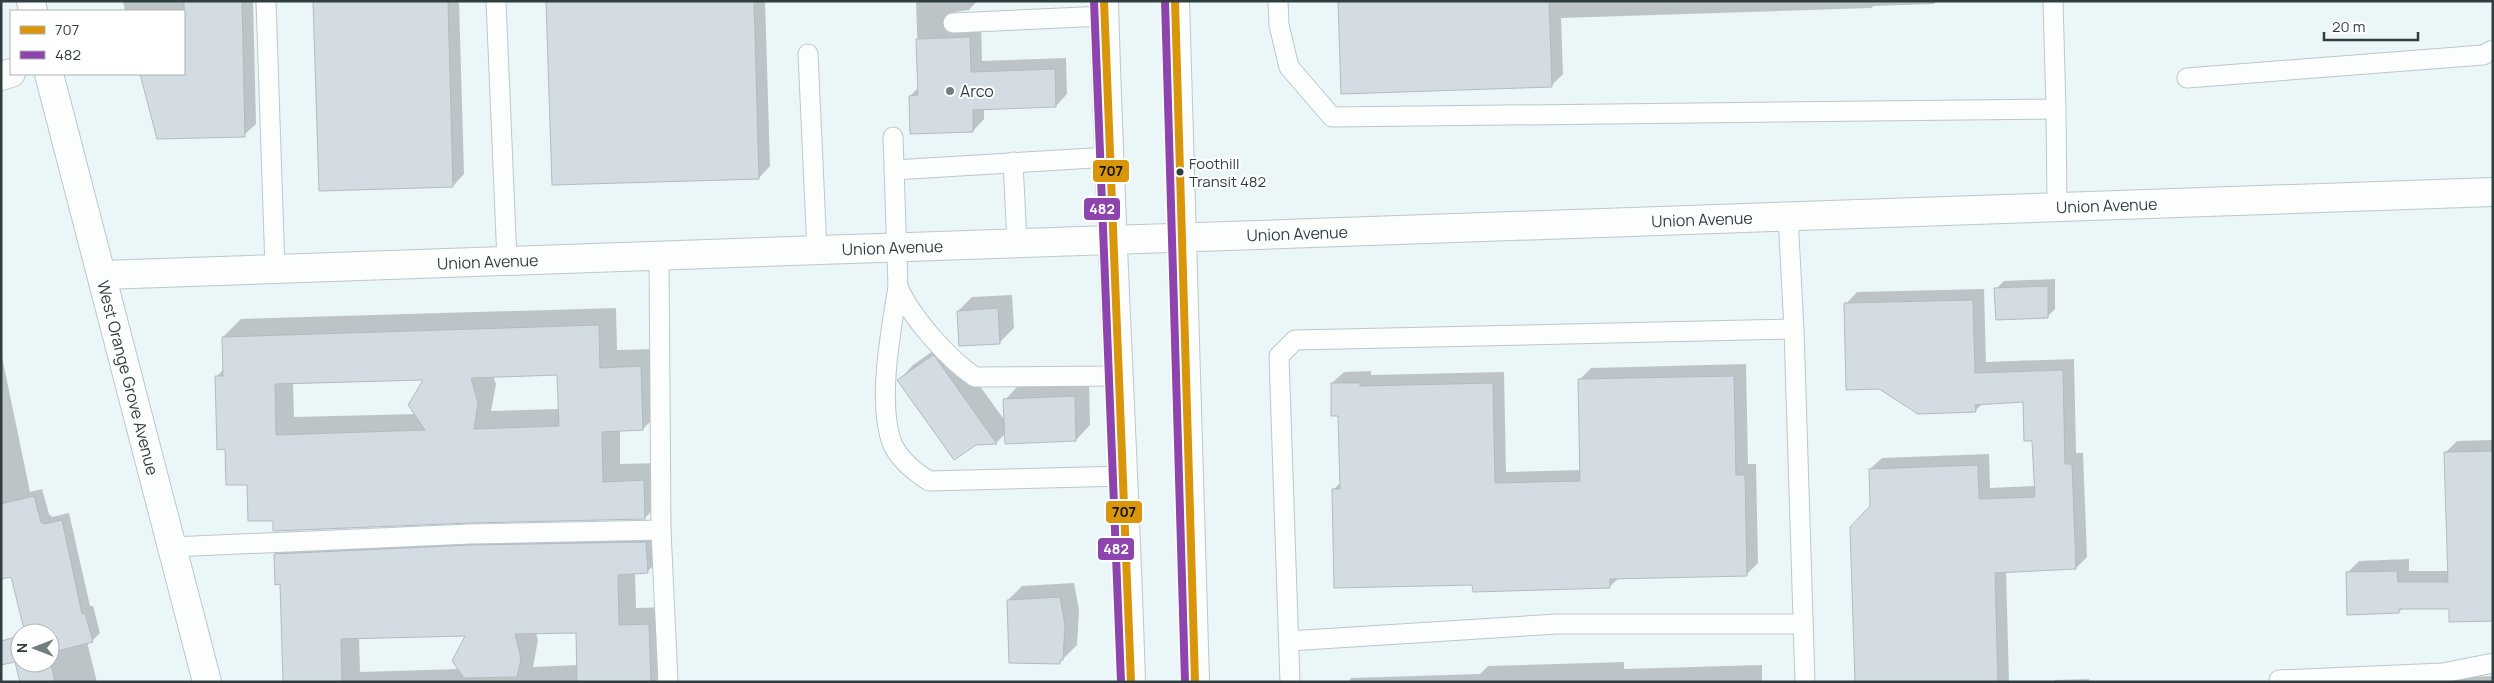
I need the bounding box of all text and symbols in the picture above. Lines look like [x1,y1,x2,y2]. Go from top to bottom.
legend [10,10,185,75]
scale bar [2324,10,2418,42]
text: 20 m [2332,16,2365,37]
text: 707 [55,19,79,40]
text: 482 [55,44,81,65]
place label: Arco [960,80,994,102]
marker: Arco [944,85,956,97]
place label: Foothill Transit 482 [1189,153,1266,192]
line badge: 707 [1092,159,1130,183]
text: 707 [1099,161,1123,180]
marker: Foothill Transit 482 [1175,167,1185,177]
street label: Union Avenue [2056,193,2158,218]
line badge: 482 [1083,197,1121,221]
text: 482 [1089,199,1115,218]
street label: Union Avenue [1651,207,1753,232]
street label: Union Avenue [1246,221,1348,246]
street label: Union Avenue [841,235,944,260]
street label: Union Avenue [437,249,539,274]
street label: West Orange Grove Avenue [92,278,164,478]
line badge: 707 [1105,500,1143,524]
text: 707 [1112,502,1136,521]
line badge: 482 [1097,537,1135,561]
text: 482 [1103,539,1129,558]
north arrow [10,623,60,673]
text: N [12,643,31,653]

